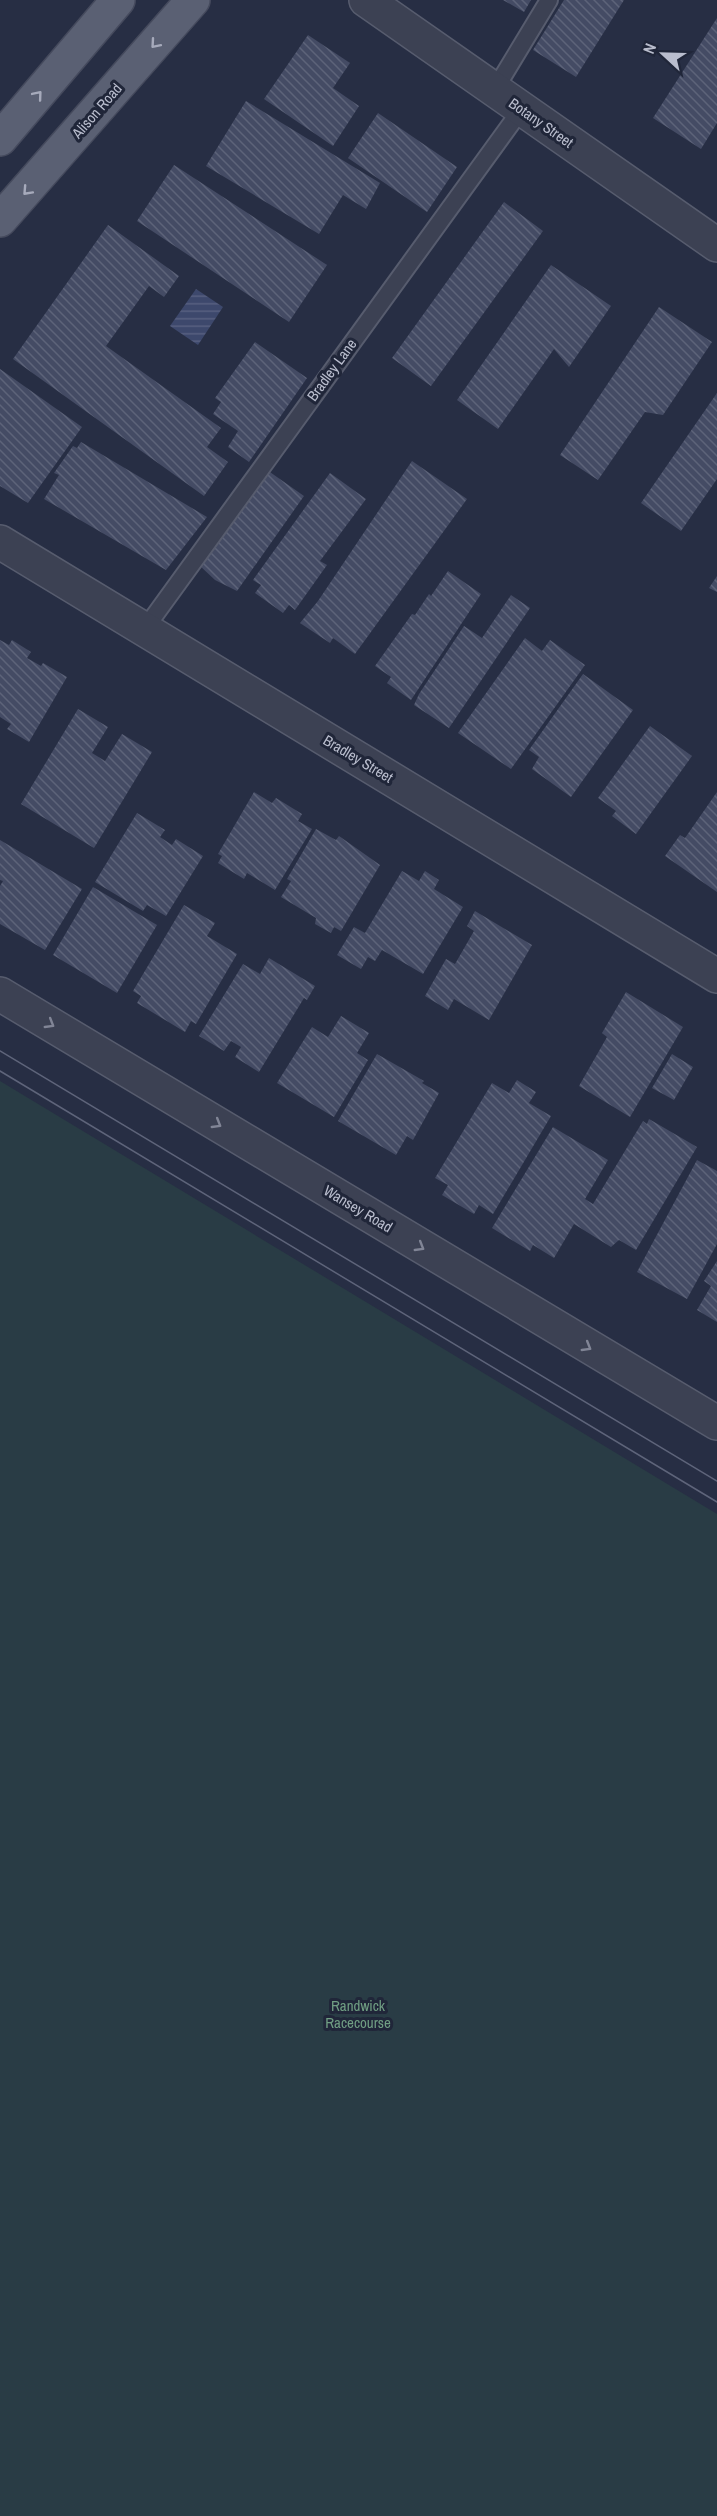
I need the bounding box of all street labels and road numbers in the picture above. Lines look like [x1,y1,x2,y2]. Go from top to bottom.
street label: Alison Road [66,78,127,144]
street label: Botany Street [505,93,578,153]
street label: Bradley Lane [302,334,361,405]
street label: Bradley Street [319,729,398,788]
street label: Wansey Road [320,1180,397,1237]

